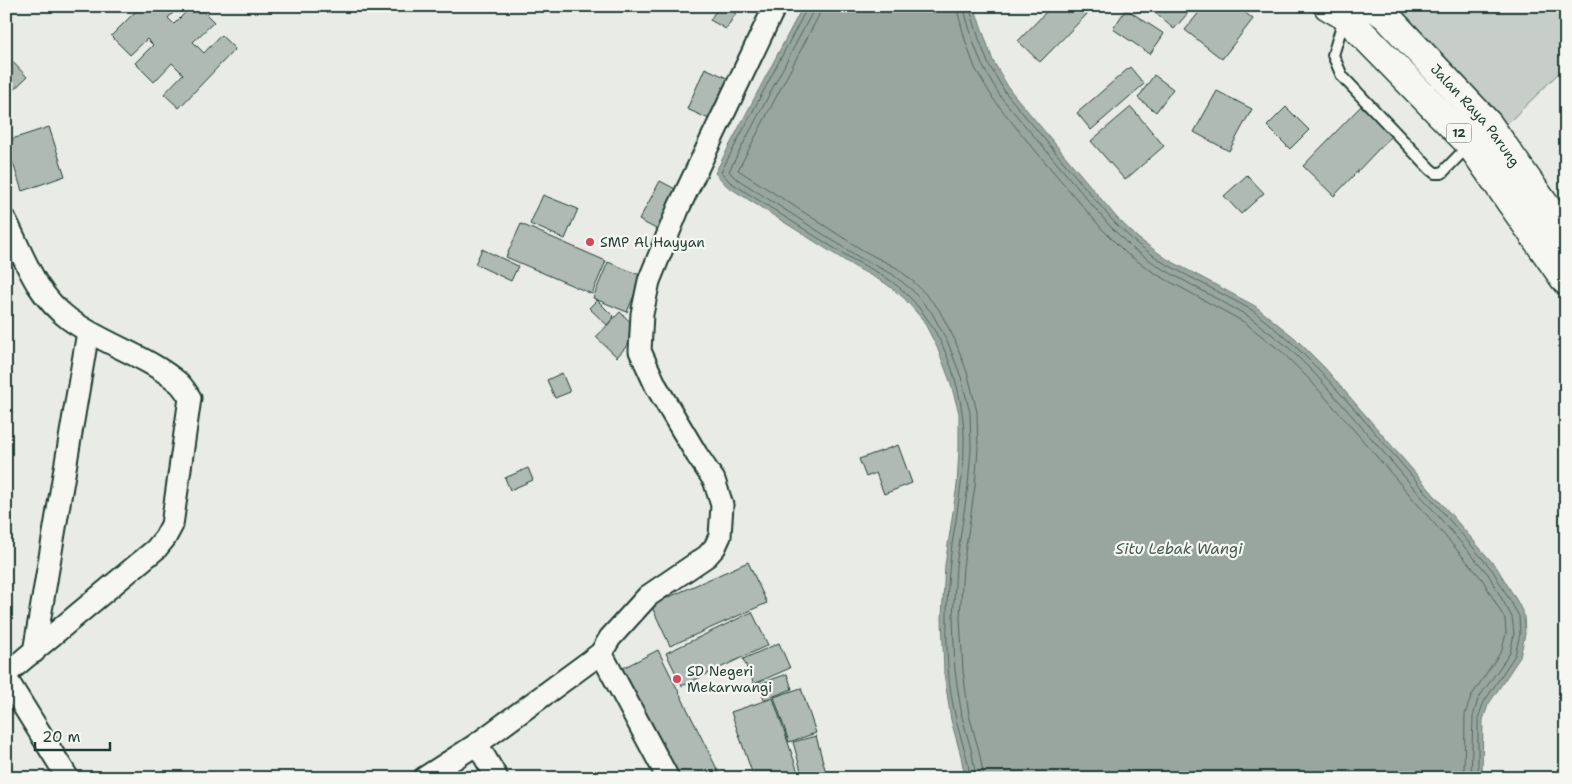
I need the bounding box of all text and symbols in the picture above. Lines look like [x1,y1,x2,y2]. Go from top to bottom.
street label: Jalan Raya Parung [1427,60,1524,170]
road number: 12 [1446,124,1472,142]
place label: SMP Al Hayyan [600,233,705,251]
marker: SMP Al Hayyan [584,236,596,248]
water label: Situ Lebak Wangi [1116,539,1243,559]
place label: SD Negeri Mekarwangi [687,662,772,696]
marker: SD Negeri Mekarwangi [671,673,683,685]
scale bar [35,719,110,751]
text: 20 m [42,727,81,747]

